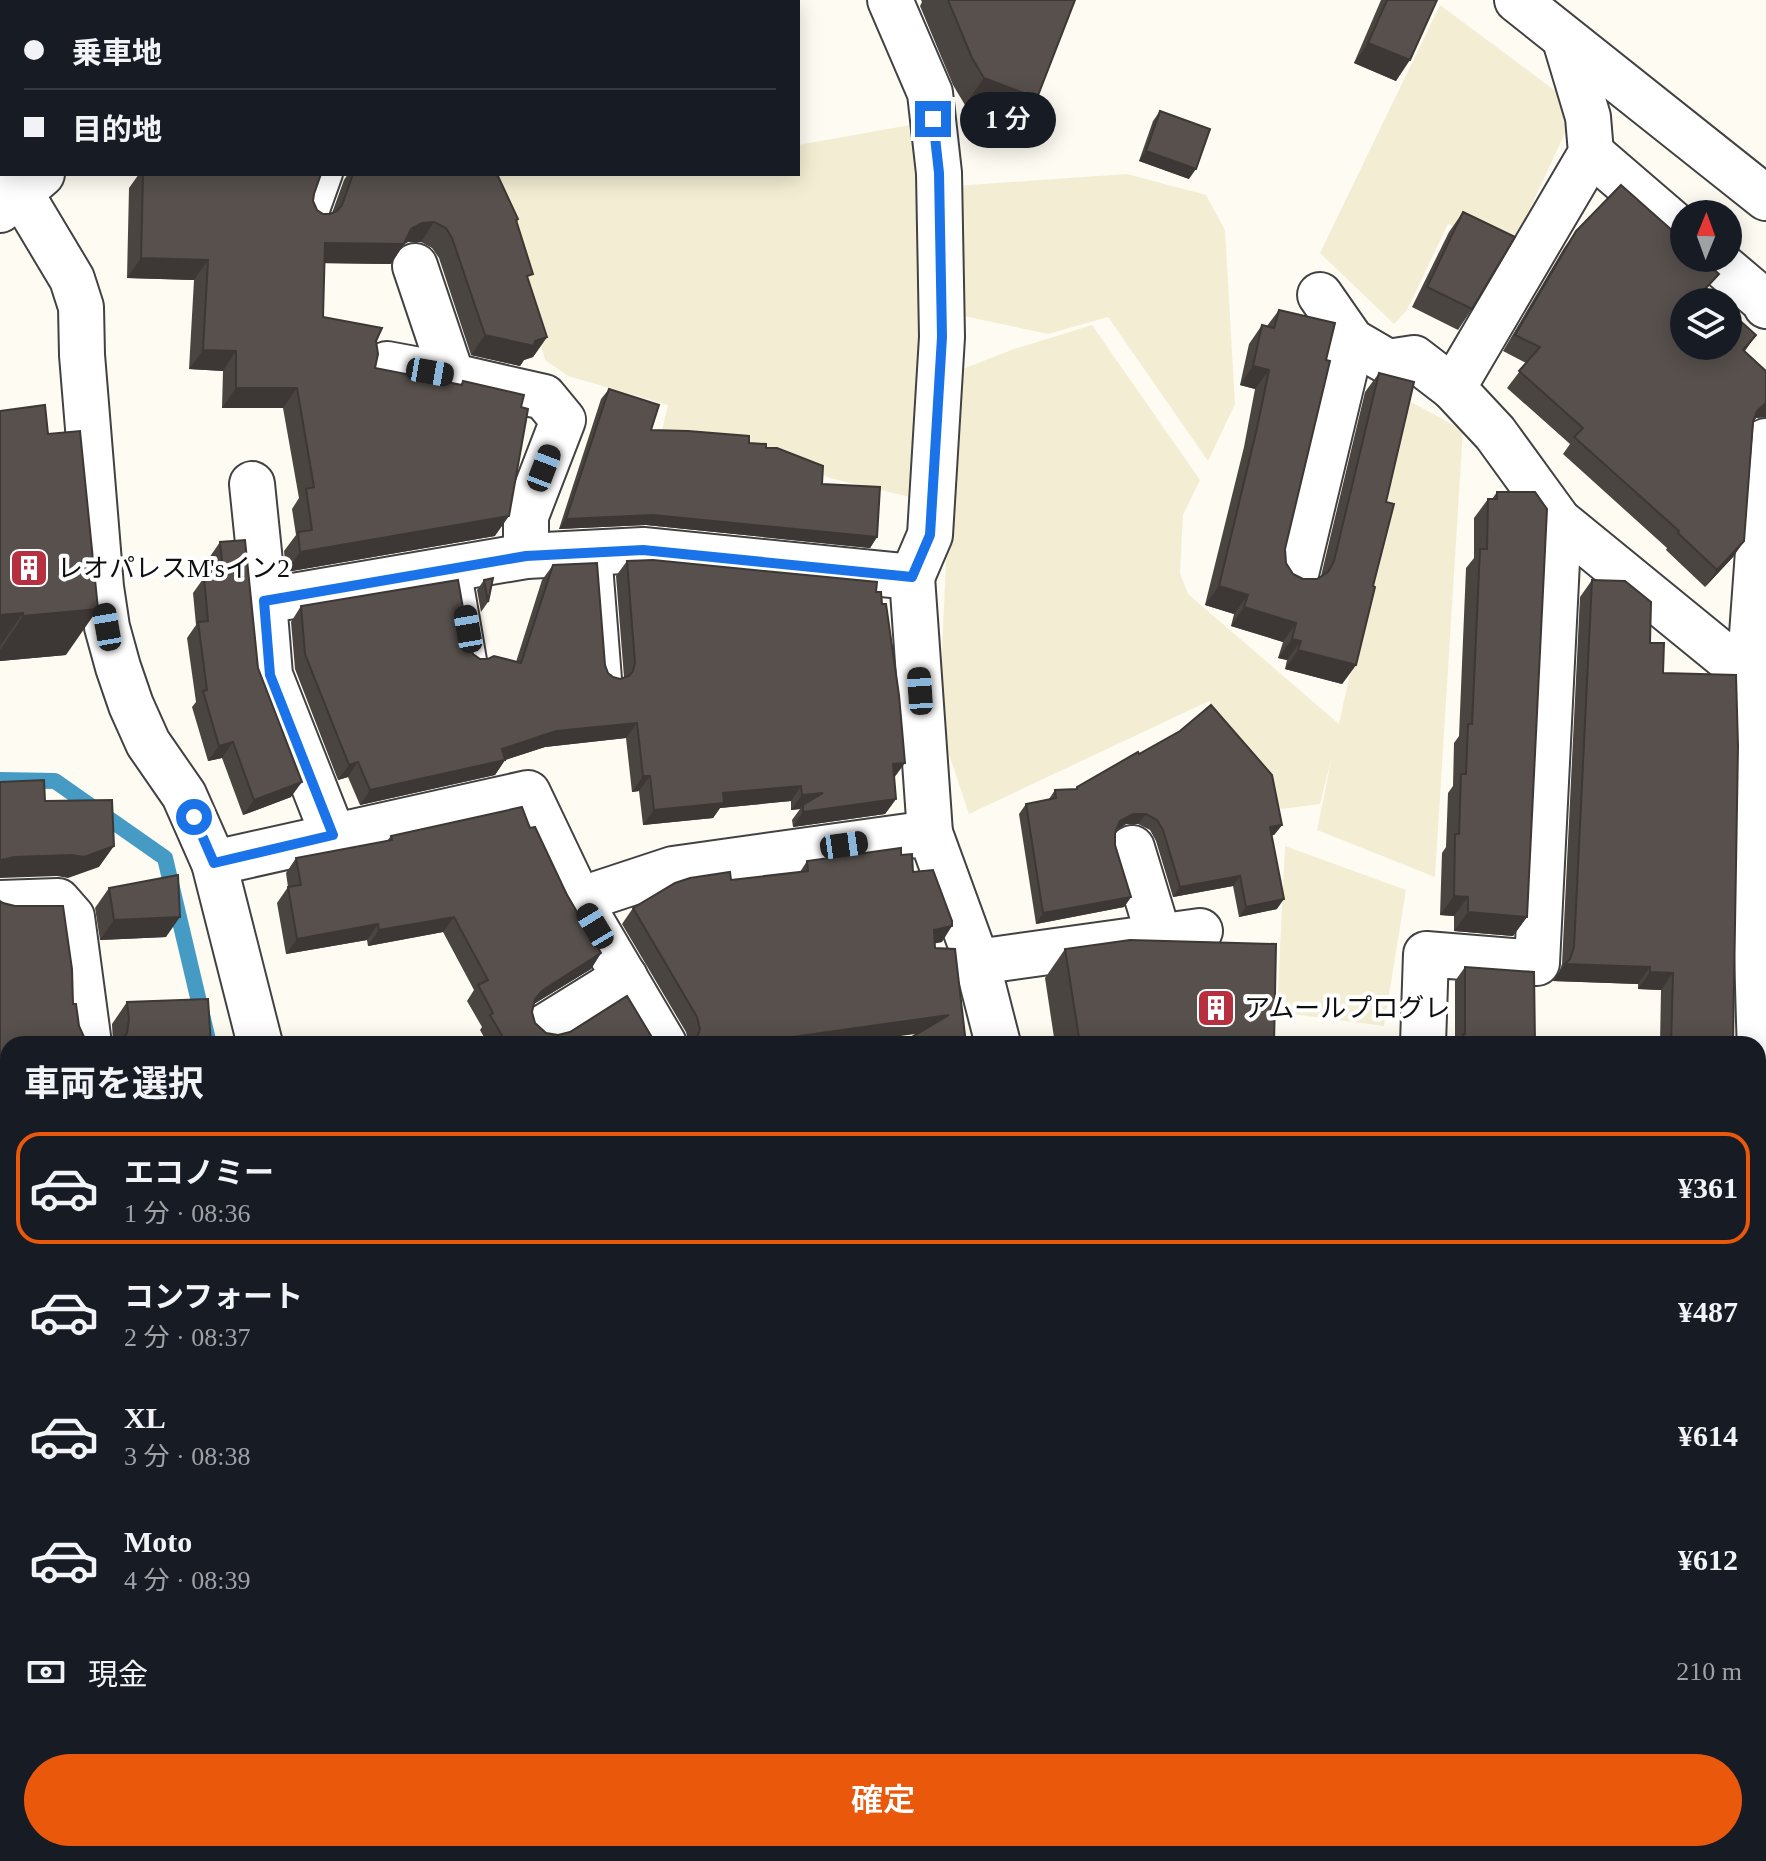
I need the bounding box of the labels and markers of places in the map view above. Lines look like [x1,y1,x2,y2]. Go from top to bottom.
building icon: レオパレスM'sイン2 [8,547,50,589]
place label: レオパレスM'sイン2 [57,554,290,583]
building icon: アムールプログレ [1195,987,1237,1029]
place label: アムールプログレ [1244,994,1450,1023]

